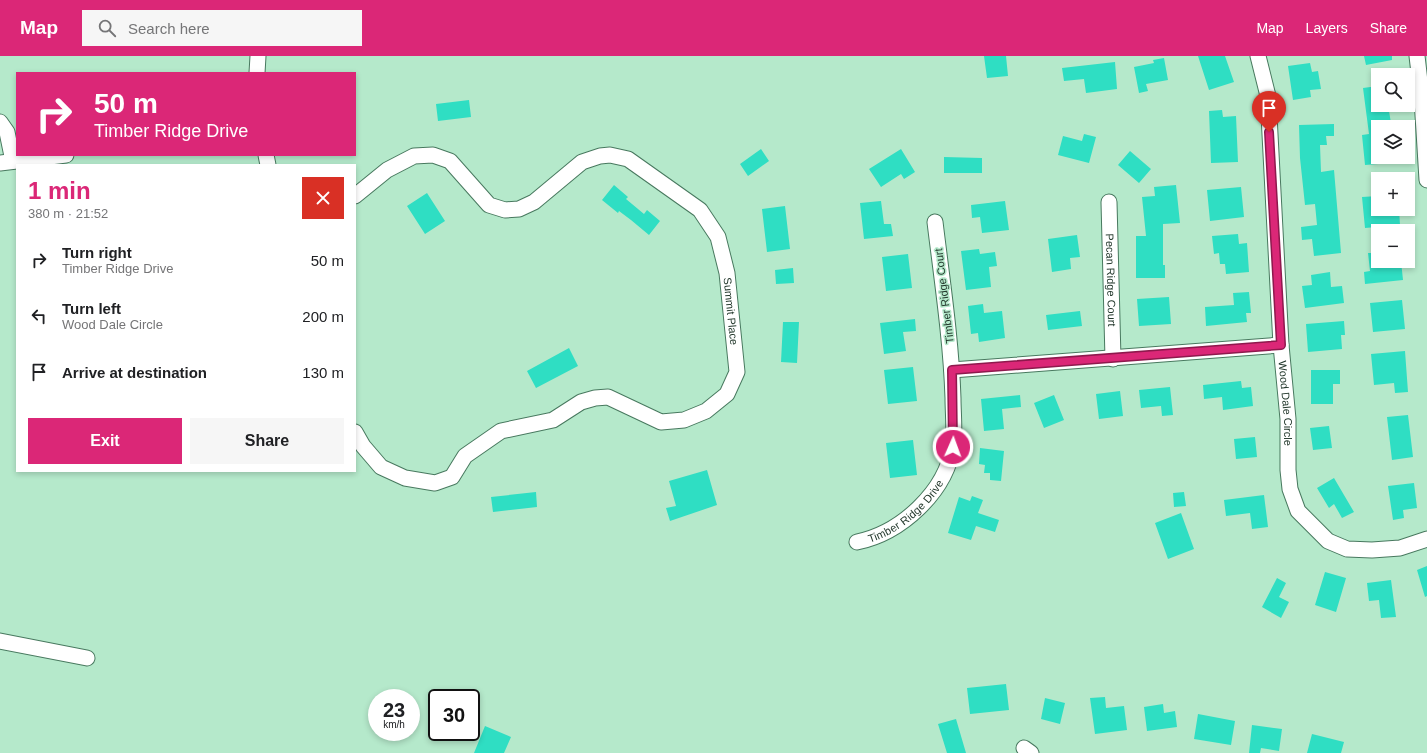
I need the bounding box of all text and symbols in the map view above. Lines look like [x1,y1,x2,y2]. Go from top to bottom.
search box [82,10,362,46]
text: Map [20,17,58,38]
icon: search [96,17,118,39]
text: Search here [128,20,210,37]
text: Map [1256,20,1284,36]
text: Layers [1306,20,1348,36]
text: Share [1370,20,1407,36]
map controls [1371,68,1415,268]
button: search [1371,68,1415,112]
icon: right [28,88,80,140]
text: 50 m [94,88,158,119]
pin [1252,91,1286,132]
icon: arrive [1258,97,1280,119]
button: layers [1371,120,1415,164]
text: Timber Ridge Drive [94,121,248,141]
button: + [1371,172,1415,216]
text: 1 min [28,177,91,204]
button: close [302,177,344,219]
text: 380 m · 21:52 [28,206,108,221]
button: − [1371,224,1415,268]
street label: Pecan Ridge Court [1104,233,1118,327]
text: Turn right [62,244,132,261]
street label: Timber Ridge Court [932,248,956,344]
icon: right [28,249,50,271]
text: 50 m [311,252,344,269]
text: Timber Ridge Drive [62,261,174,276]
street label: Summit Place [721,277,740,346]
text: Turn left [62,300,121,317]
icon: left [28,305,50,327]
text: 200 m [302,308,344,325]
text: Wood Dale Circle [62,317,163,332]
street label: Wood Dale Circle [1277,360,1294,446]
icon: arrive [28,361,50,383]
text: Arrive at destination [62,364,207,381]
text: 130 m [302,364,344,381]
button: Exit [28,418,182,464]
button: Share [190,418,344,464]
position arrow [932,426,974,468]
street label: Timber Ridge Drive [866,478,945,545]
speed limit sign: 30 [428,689,480,741]
text: 23 [383,699,405,721]
text: km/h [383,719,405,730]

